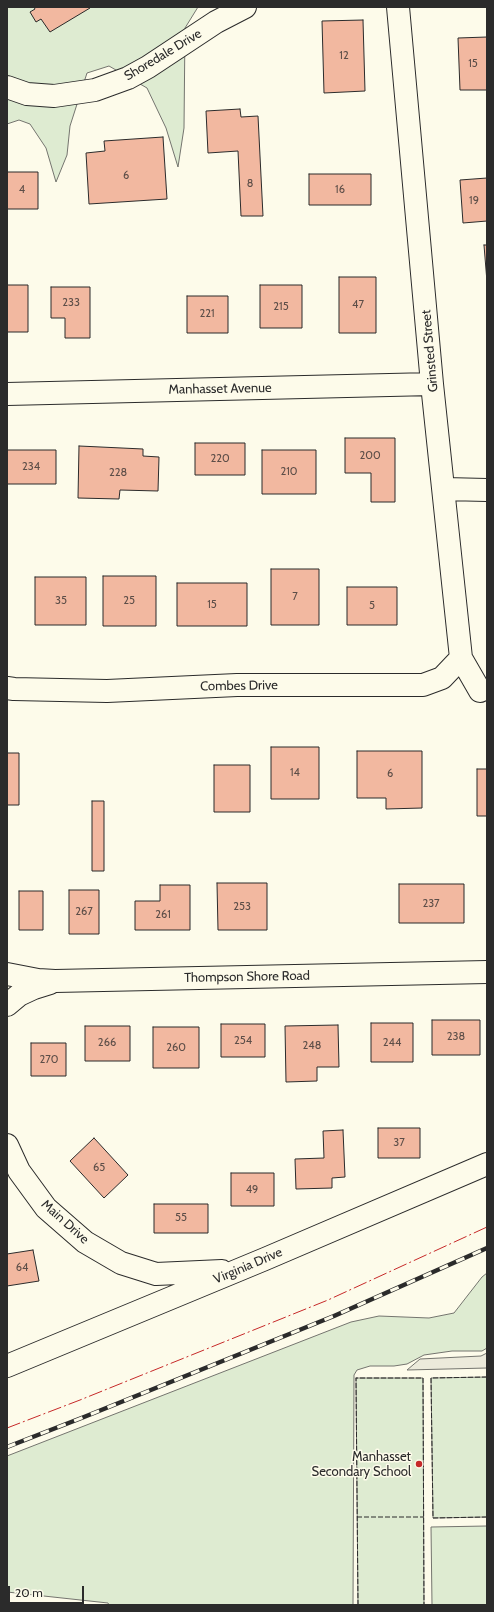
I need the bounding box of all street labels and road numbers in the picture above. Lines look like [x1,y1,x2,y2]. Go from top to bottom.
street label: Shoredale Drive [121,26,205,84]
street label: Grinsted Street [419,309,441,393]
street label: Manhasset Avenue [168,380,272,398]
street label: Combes Drive [200,678,278,694]
street label: Thompson Shore Road [184,968,310,986]
street label: Main Drive [38,1197,92,1247]
street label: Virginia Drive [211,1245,285,1287]

